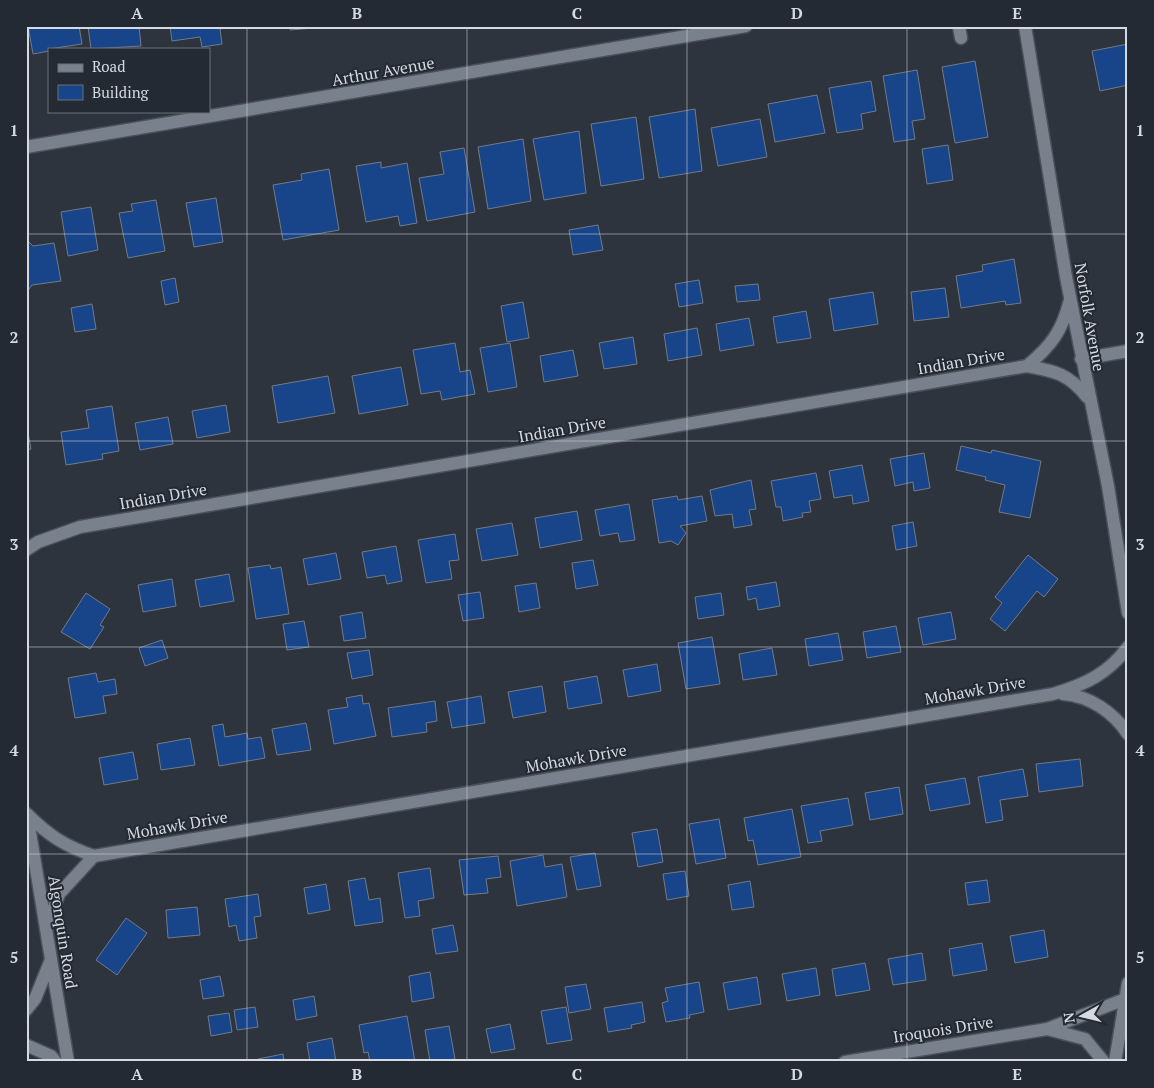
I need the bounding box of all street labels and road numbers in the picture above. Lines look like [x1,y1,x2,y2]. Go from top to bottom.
street label: Arthur Avenue [330,51,436,91]
street label: Norfolk Avenue [1070,261,1110,373]
street label: Indian Drive [916,342,1006,380]
street label: Indian Drive [517,410,607,448]
street label: Indian Drive [118,477,208,515]
street label: Mohawk Drive [923,670,1027,710]
street label: Mohawk Drive [524,738,628,778]
street label: Mohawk Drive [125,805,229,845]
street label: Algonquin Road [43,874,83,990]
street label: Iroquois Drive [891,1010,995,1048]

